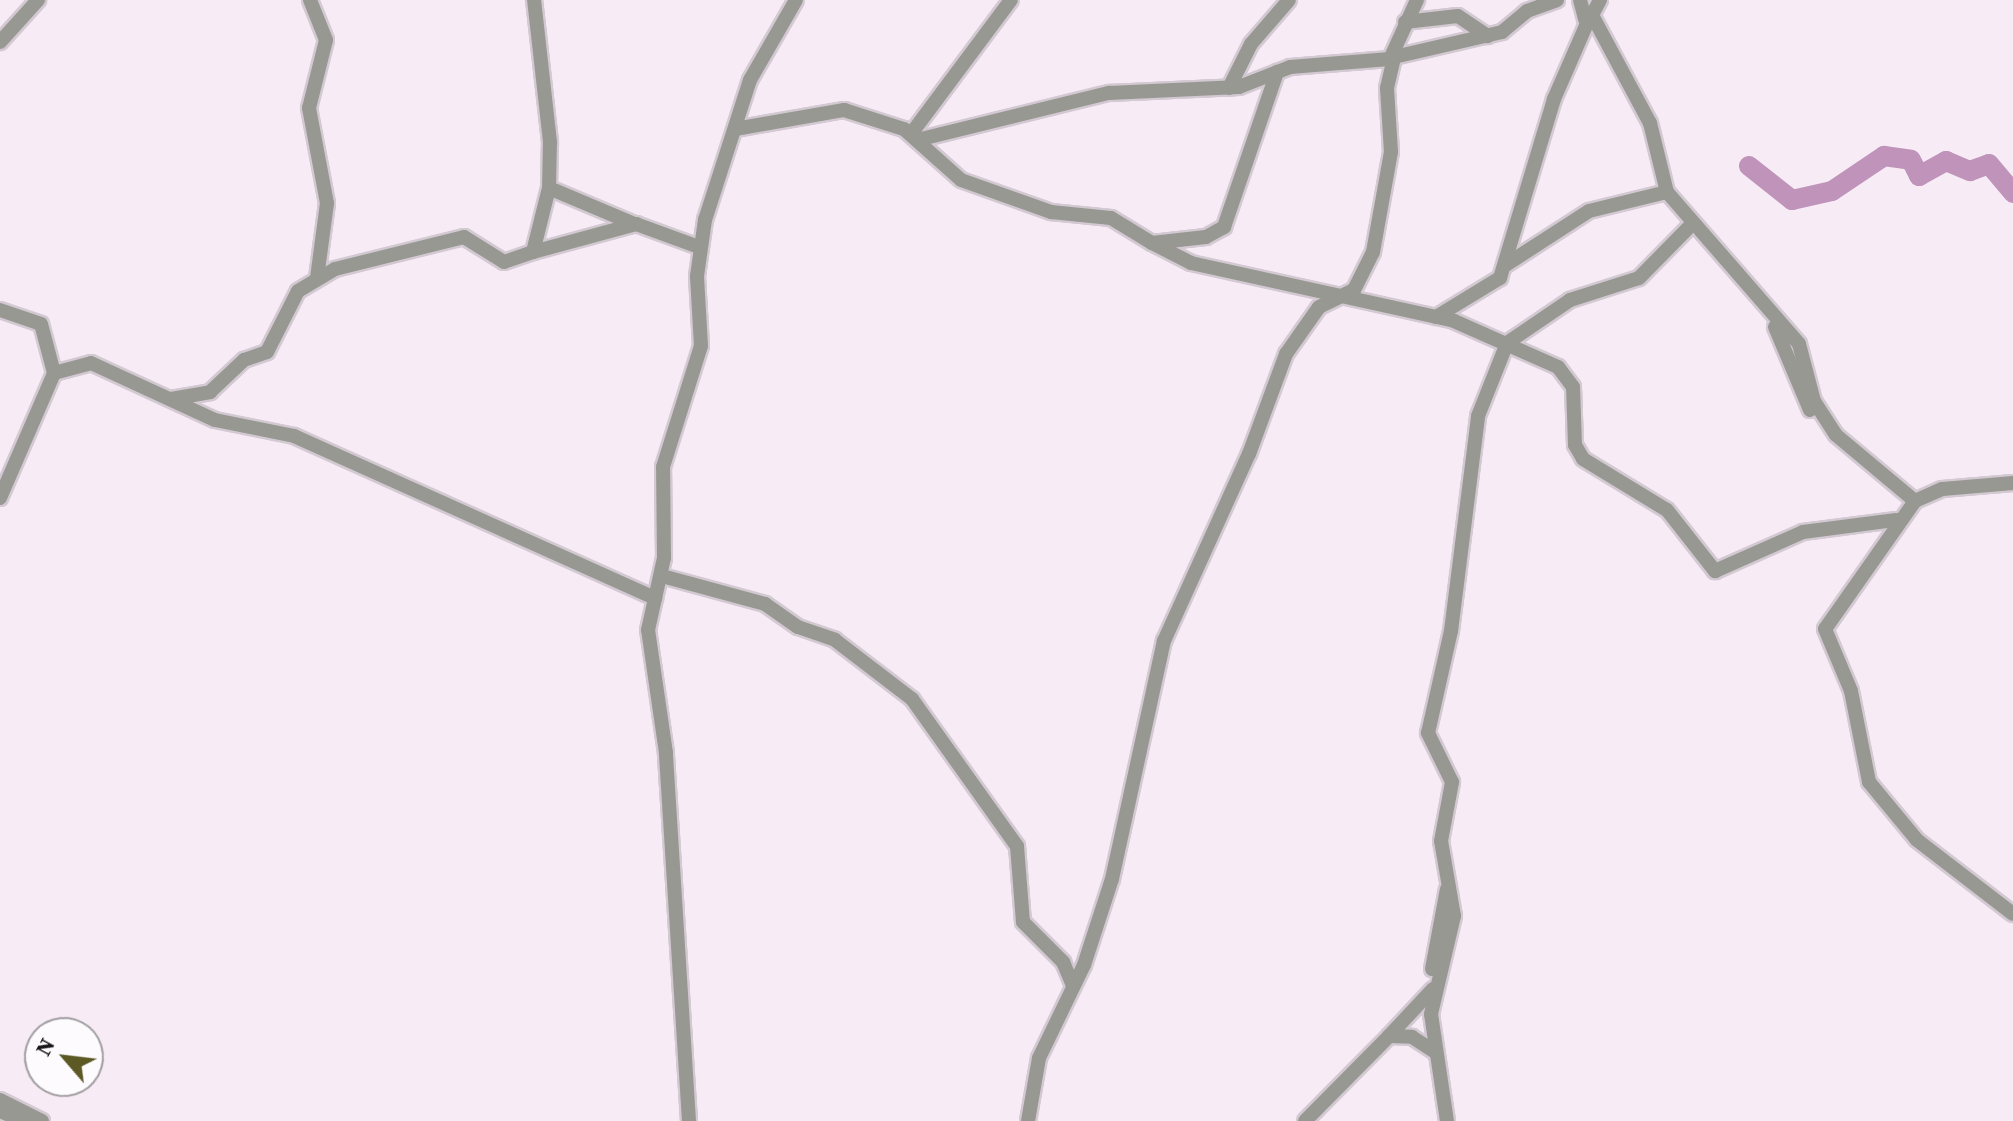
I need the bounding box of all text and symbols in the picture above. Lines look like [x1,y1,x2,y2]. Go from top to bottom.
north arrow [24,1017,104,1097]
text: N [28,1033,62,1061]

